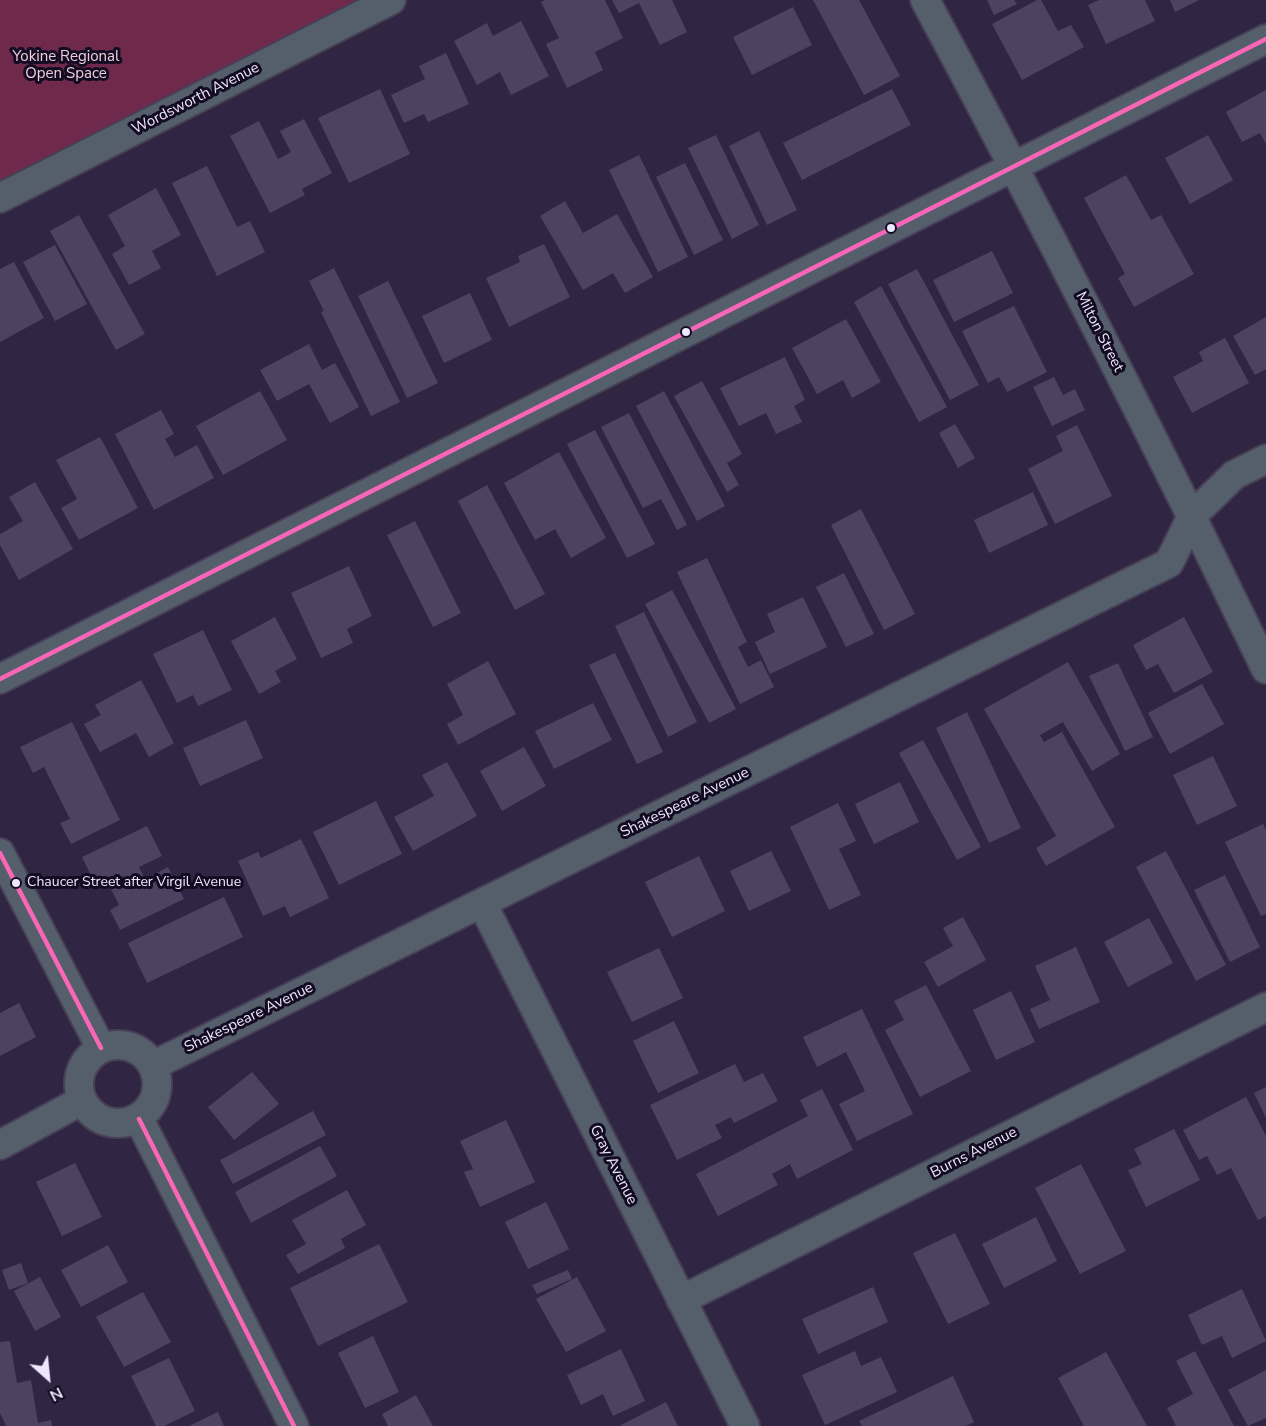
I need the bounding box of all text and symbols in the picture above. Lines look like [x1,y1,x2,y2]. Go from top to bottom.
park label: Yokine Regional Open Space [13,48,119,83]
street label: Wordsworth Avenue [129,59,263,139]
unlabelled marker [885,222,897,234]
street label: Milton Street [1071,289,1127,375]
unlabelled marker [680,326,692,338]
street label: Shakespeare Avenue [618,764,752,842]
place label: Chaucer Street after Virgil Avenue [27,875,241,891]
marker: Chaucer Street after Virgil Avenue [10,877,22,889]
street label: Shakespeare Avenue [182,979,316,1057]
street label: Gray Avenue [585,1122,641,1208]
street label: Burns Avenue [928,1124,1020,1182]
north arrow [18,1348,78,1408]
text: N [46,1382,66,1407]

